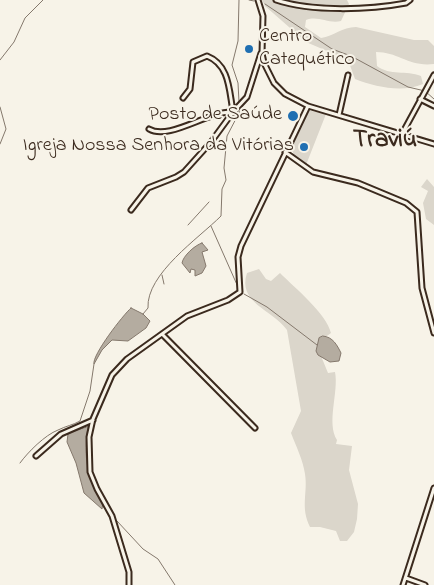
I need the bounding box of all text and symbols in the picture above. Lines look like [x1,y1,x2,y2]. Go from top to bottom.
place label: Centro Catequético [259,26,355,73]
marker: Centro Catequético [243,43,255,55]
place label: Posto de Saúde [149,104,282,128]
marker: Posto de Saúde [286,109,300,123]
district label: Traviú [353,127,417,157]
place label: Igreja Nossa Senhora da Vitórias [23,135,294,159]
marker: Igreja Nossa Senhora da Vitórias [298,141,310,153]

